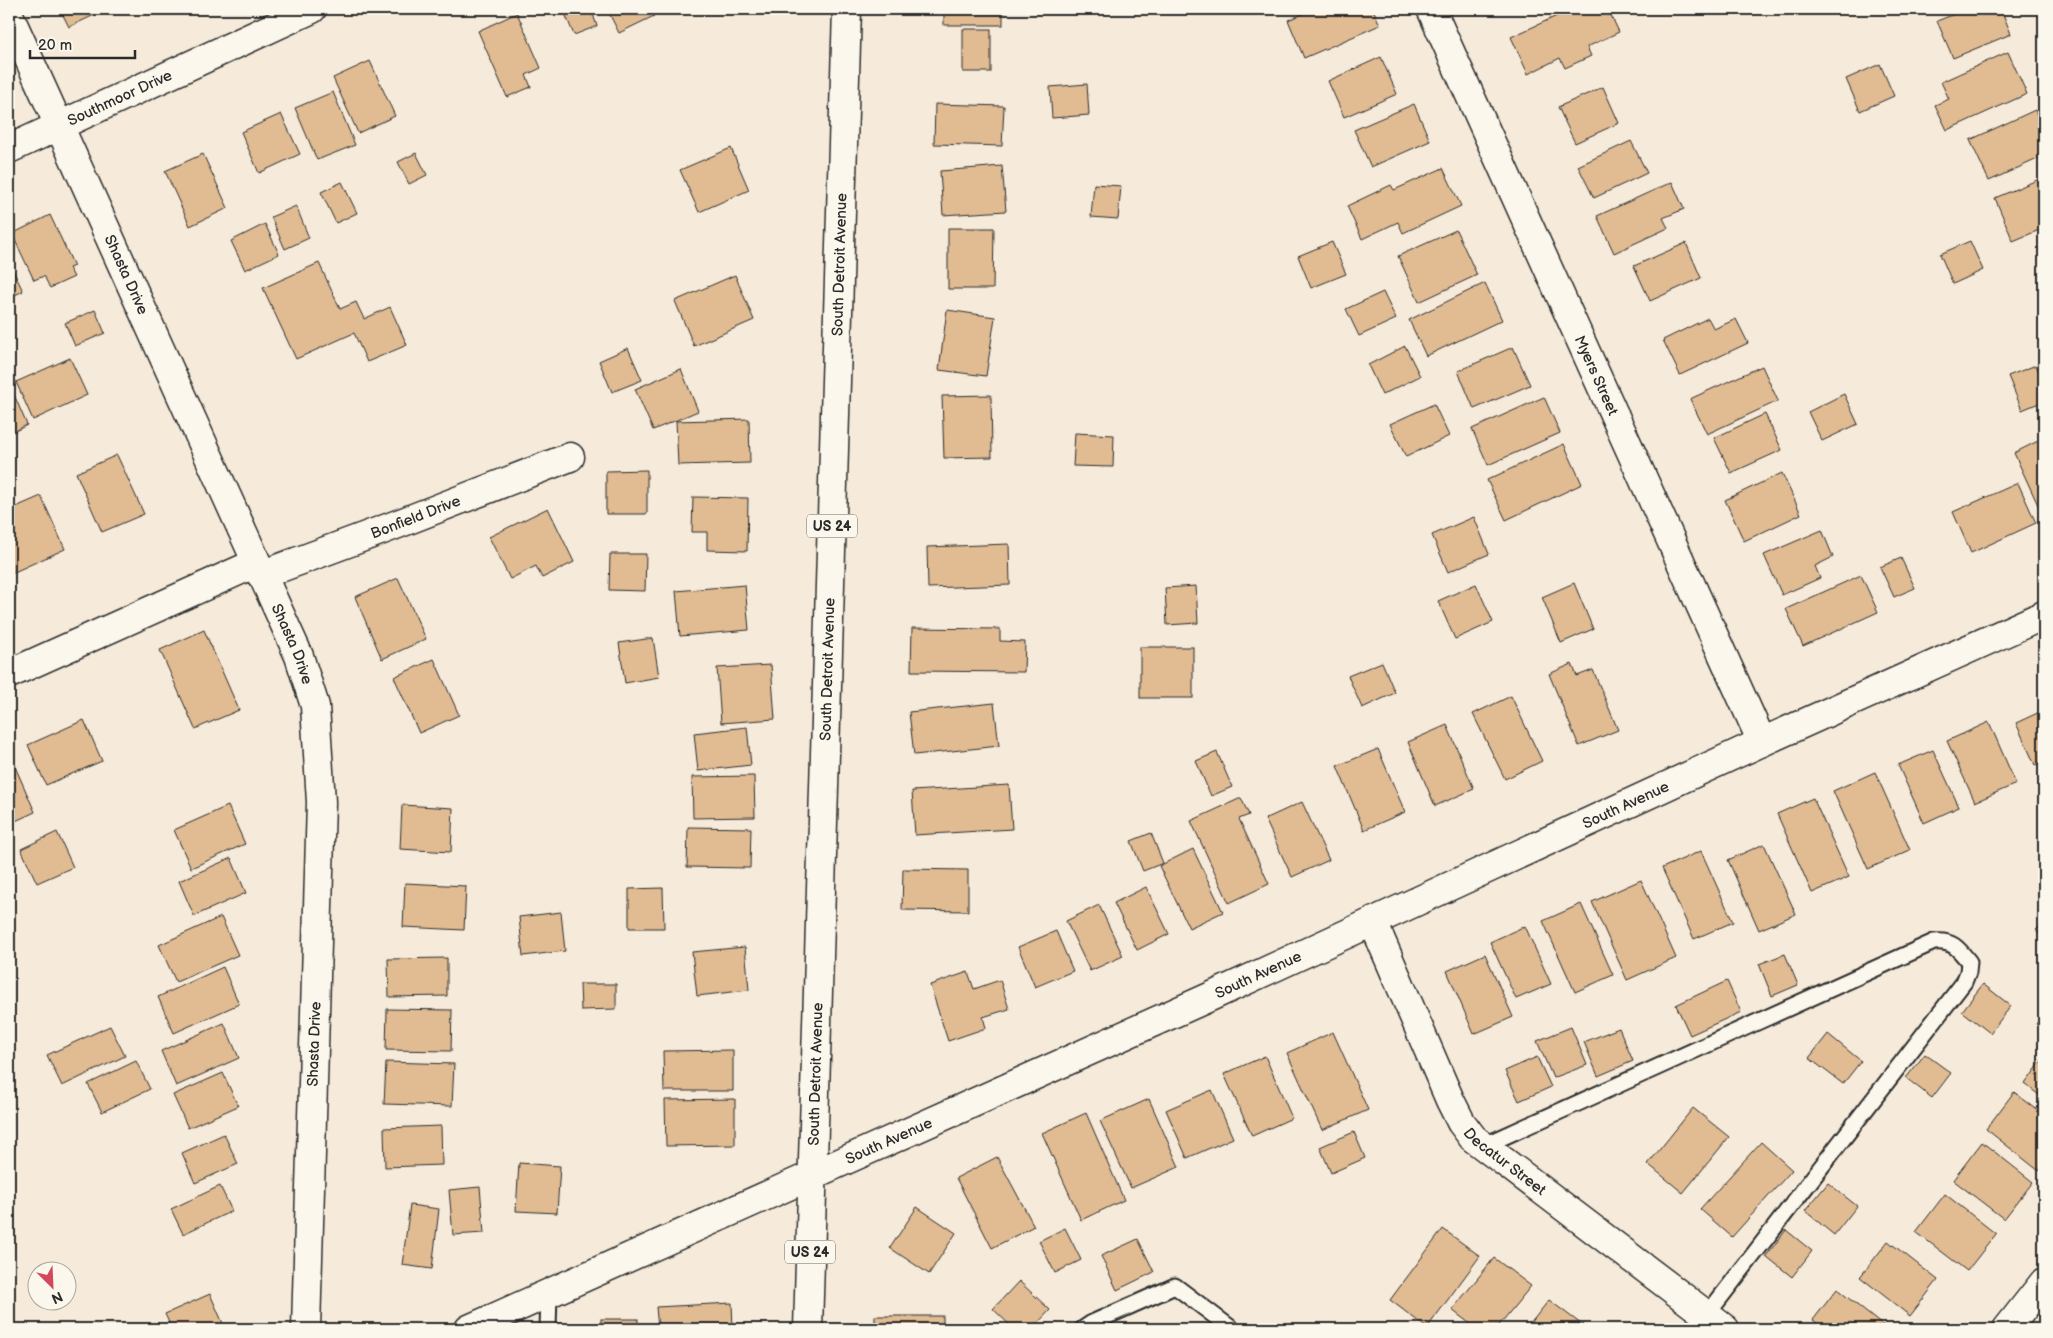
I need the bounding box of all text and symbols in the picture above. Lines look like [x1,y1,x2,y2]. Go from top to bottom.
scale bar [30,28,135,60]
text: 20 m [38,36,72,55]
street label: Southmoor Drive [65,66,175,131]
street label: South Detroit Avenue [828,193,852,336]
street label: Shasta Drive [100,232,152,318]
street label: Myers Street [1570,333,1622,419]
street label: Bonfield Drive [368,492,463,543]
road number: US 24 [807,514,857,538]
street label: South Detroit Avenue [816,597,840,741]
street label: Shasta Drive [267,601,316,687]
street label: South Avenue [1580,777,1672,834]
street label: South Avenue [1212,947,1305,1003]
street label: Shasta Drive [304,1001,325,1087]
street label: South Detroit Avenue [804,1002,828,1146]
street label: South Avenue [843,1114,935,1169]
street label: Decatur Street [1459,1124,1550,1200]
road number: US 24 [785,1240,835,1264]
north arrow [28,1260,78,1310]
text: N [49,1288,65,1307]

